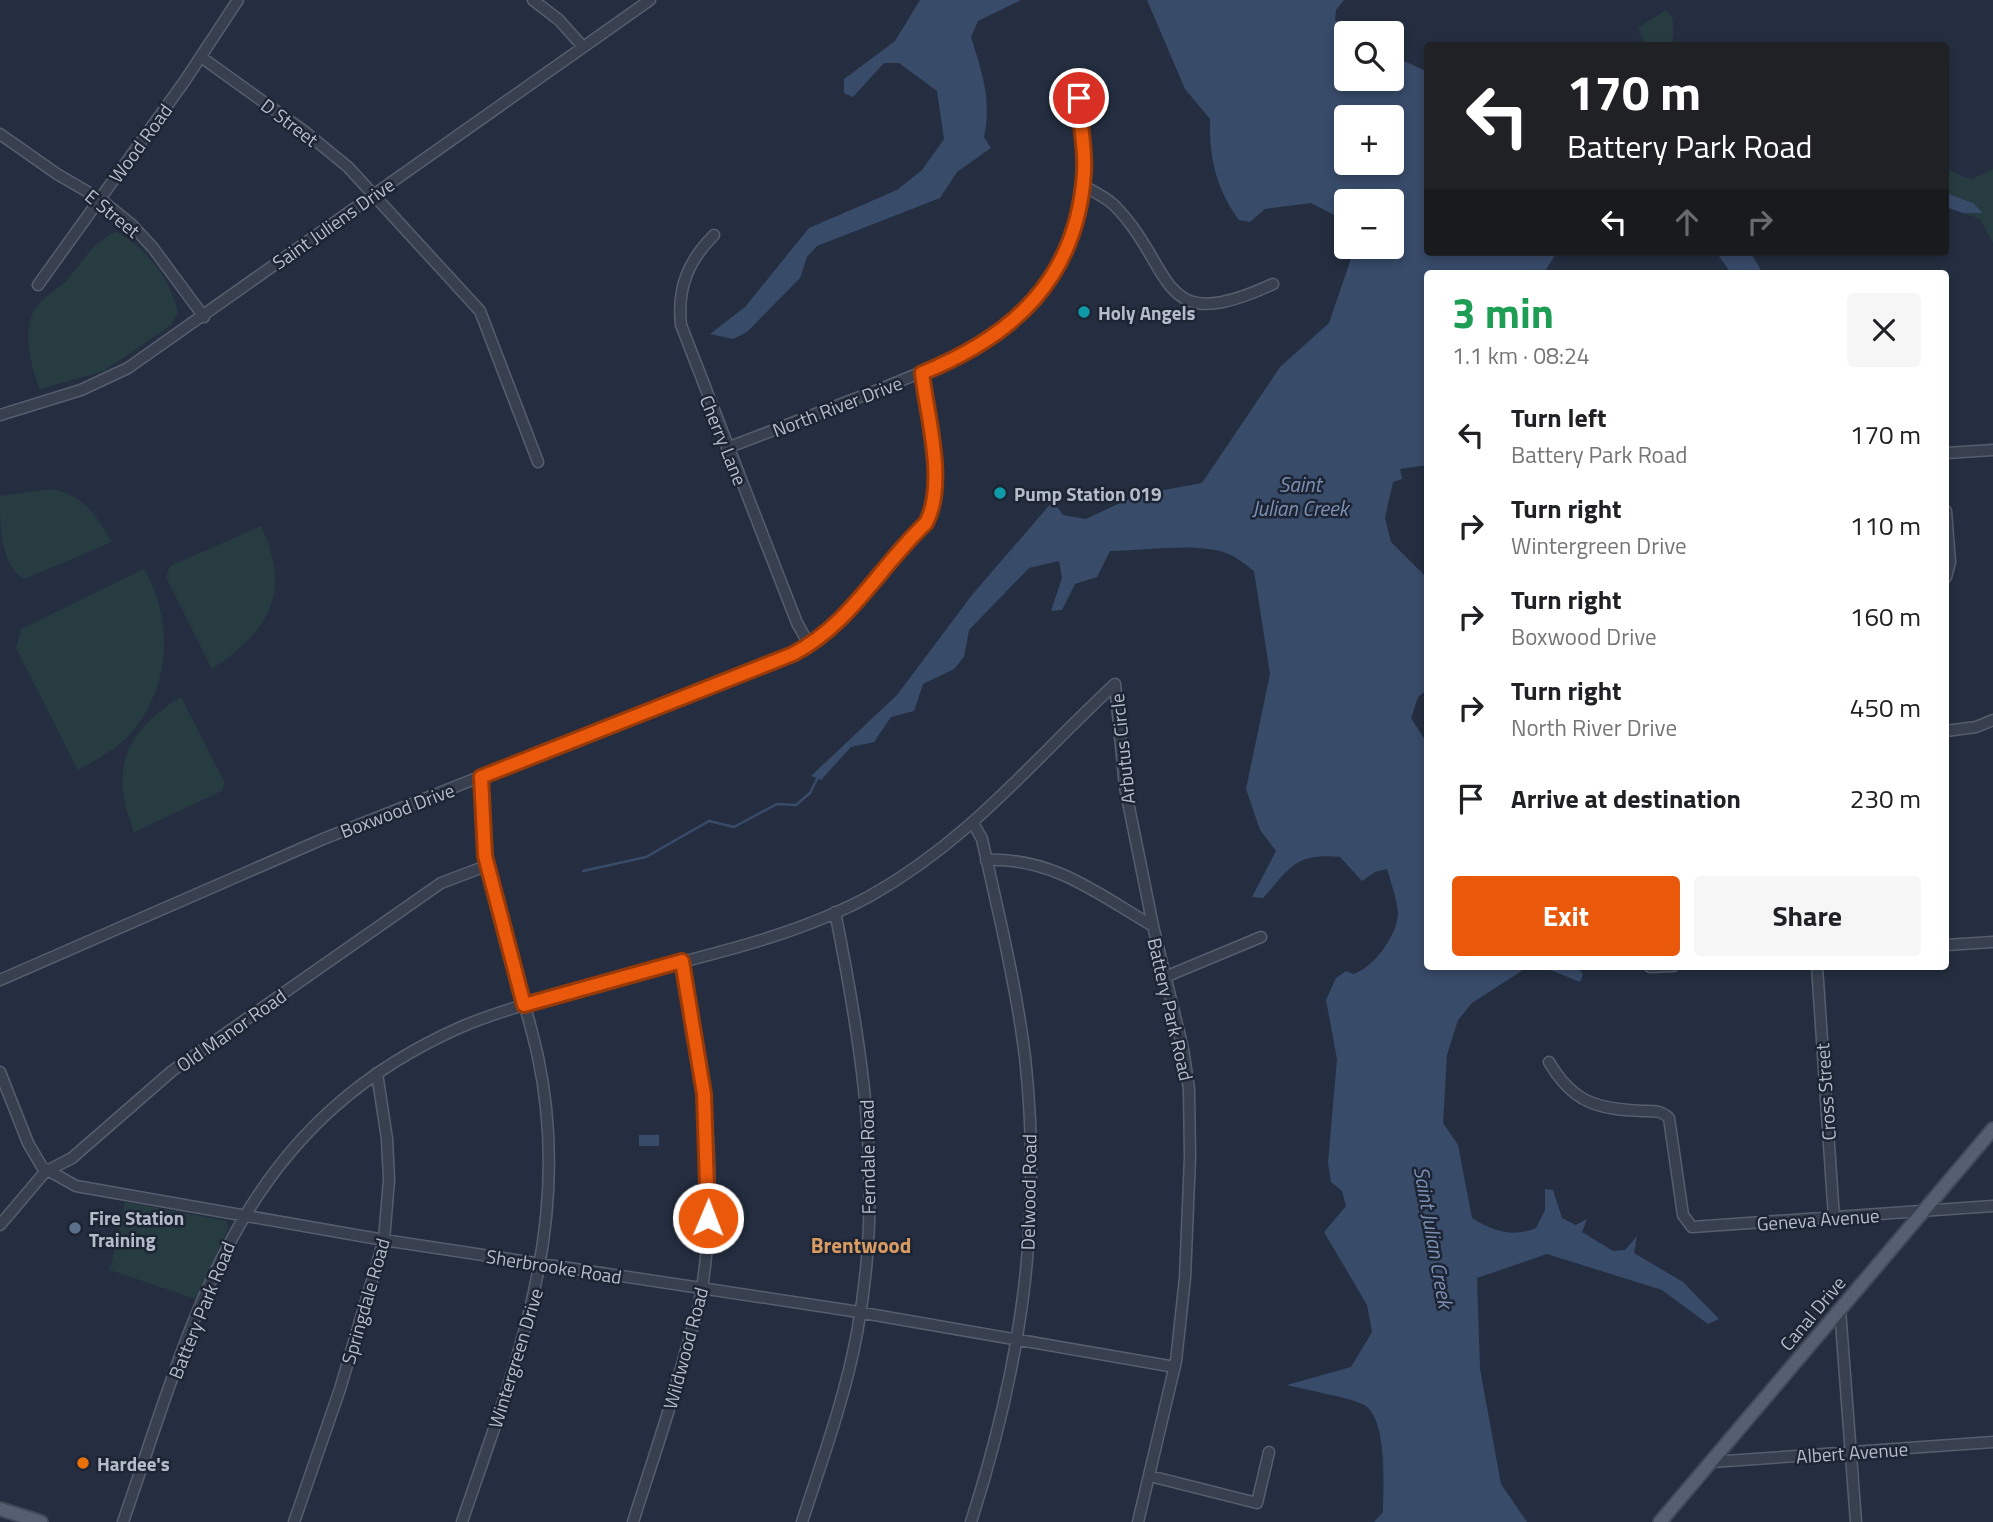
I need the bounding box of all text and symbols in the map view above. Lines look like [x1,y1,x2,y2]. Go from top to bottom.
map controls [1334,21,1404,259]
button: search [1334,21,1404,91]
text: 170 m [1567,54,1701,129]
pin [1049,68,1109,128]
icon: left [1452,70,1543,161]
icon: arrive [1060,79,1098,117]
street label: D Street [255,91,325,153]
street label: Wood Road [101,97,179,189]
button: + [1334,105,1404,175]
text: Battery Park Road [1567,122,1813,170]
street label: Saint Juliens Drive [266,170,400,276]
street label: E Street [79,182,147,245]
button: − [1334,189,1404,259]
icon: left [1595,203,1633,241]
icon: ahead [1668,203,1706,241]
icon: right [1741,203,1779,241]
text: 3 min [1452,280,1554,344]
button: close [1847,293,1921,367]
place label: Holy Angels [1098,298,1196,327]
marker: Holy Angels [1076,304,1092,320]
text: 1.1 km · 08:24 [1452,338,1590,373]
street label: North River Drive [768,368,906,444]
street label: Cherry Lane [693,390,755,490]
text: Turn left [1511,398,1606,437]
text: 170 m [1850,415,1921,454]
icon: left [1452,416,1490,454]
text: Battery Park Road [1511,437,1687,472]
water label: Saint Julian Creek [1252,468,1351,524]
place label: Pump Station 019 [1014,479,1162,508]
marker: Pump Station 019 [992,485,1008,501]
text: Turn right [1511,489,1622,528]
text: 110 m [1850,506,1921,545]
icon: right [1452,507,1490,545]
text: Wintergreen Drive [1511,528,1687,563]
text: Turn right [1511,580,1622,619]
text: 160 m [1850,597,1921,636]
icon: right [1452,598,1490,636]
text: Boxwood Drive [1511,619,1657,654]
text: Turn right [1511,671,1622,710]
text: 450 m [1850,688,1921,727]
icon: right [1452,689,1490,727]
street label: Arbutus Circle [1102,692,1142,806]
text: North River Drive [1511,710,1677,745]
street label: Boxwood Drive [336,775,458,845]
text: Arrive at destination [1511,779,1741,818]
text: 230 m [1850,779,1921,818]
icon: arrive [1452,780,1490,818]
button: Exit [1452,876,1680,956]
button: Share [1694,876,1921,956]
street label: Battery Park Road [1140,935,1202,1083]
street label: Old Manor Road [170,981,292,1079]
street label: Cross Street [1807,1042,1843,1142]
street label: Ferndale Road [851,1099,883,1215]
street label: Delwood Road [1012,1134,1044,1250]
water label: Saint Julian Creek [1406,1164,1463,1313]
position arrow [671,1181,745,1255]
street label: Geneva Avenue [1756,1200,1880,1238]
place label: Fire Station Training [89,1203,184,1254]
marker: Fire Station Training [67,1220,83,1236]
district label: Brentwood [811,1229,911,1261]
street label: Springdale Road [333,1235,397,1367]
street label: Battery Park Road [160,1237,242,1383]
street label: Sherbrooke Road [484,1241,624,1291]
street label: Canal Drive [1772,1269,1852,1357]
street label: Wintergreen Drive [480,1284,550,1432]
street label: Wildwood Road [655,1284,715,1412]
street label: Albert Avenue [1795,1434,1909,1470]
place label: Hardee's [97,1449,170,1478]
marker: Hardee's [75,1455,91,1471]

